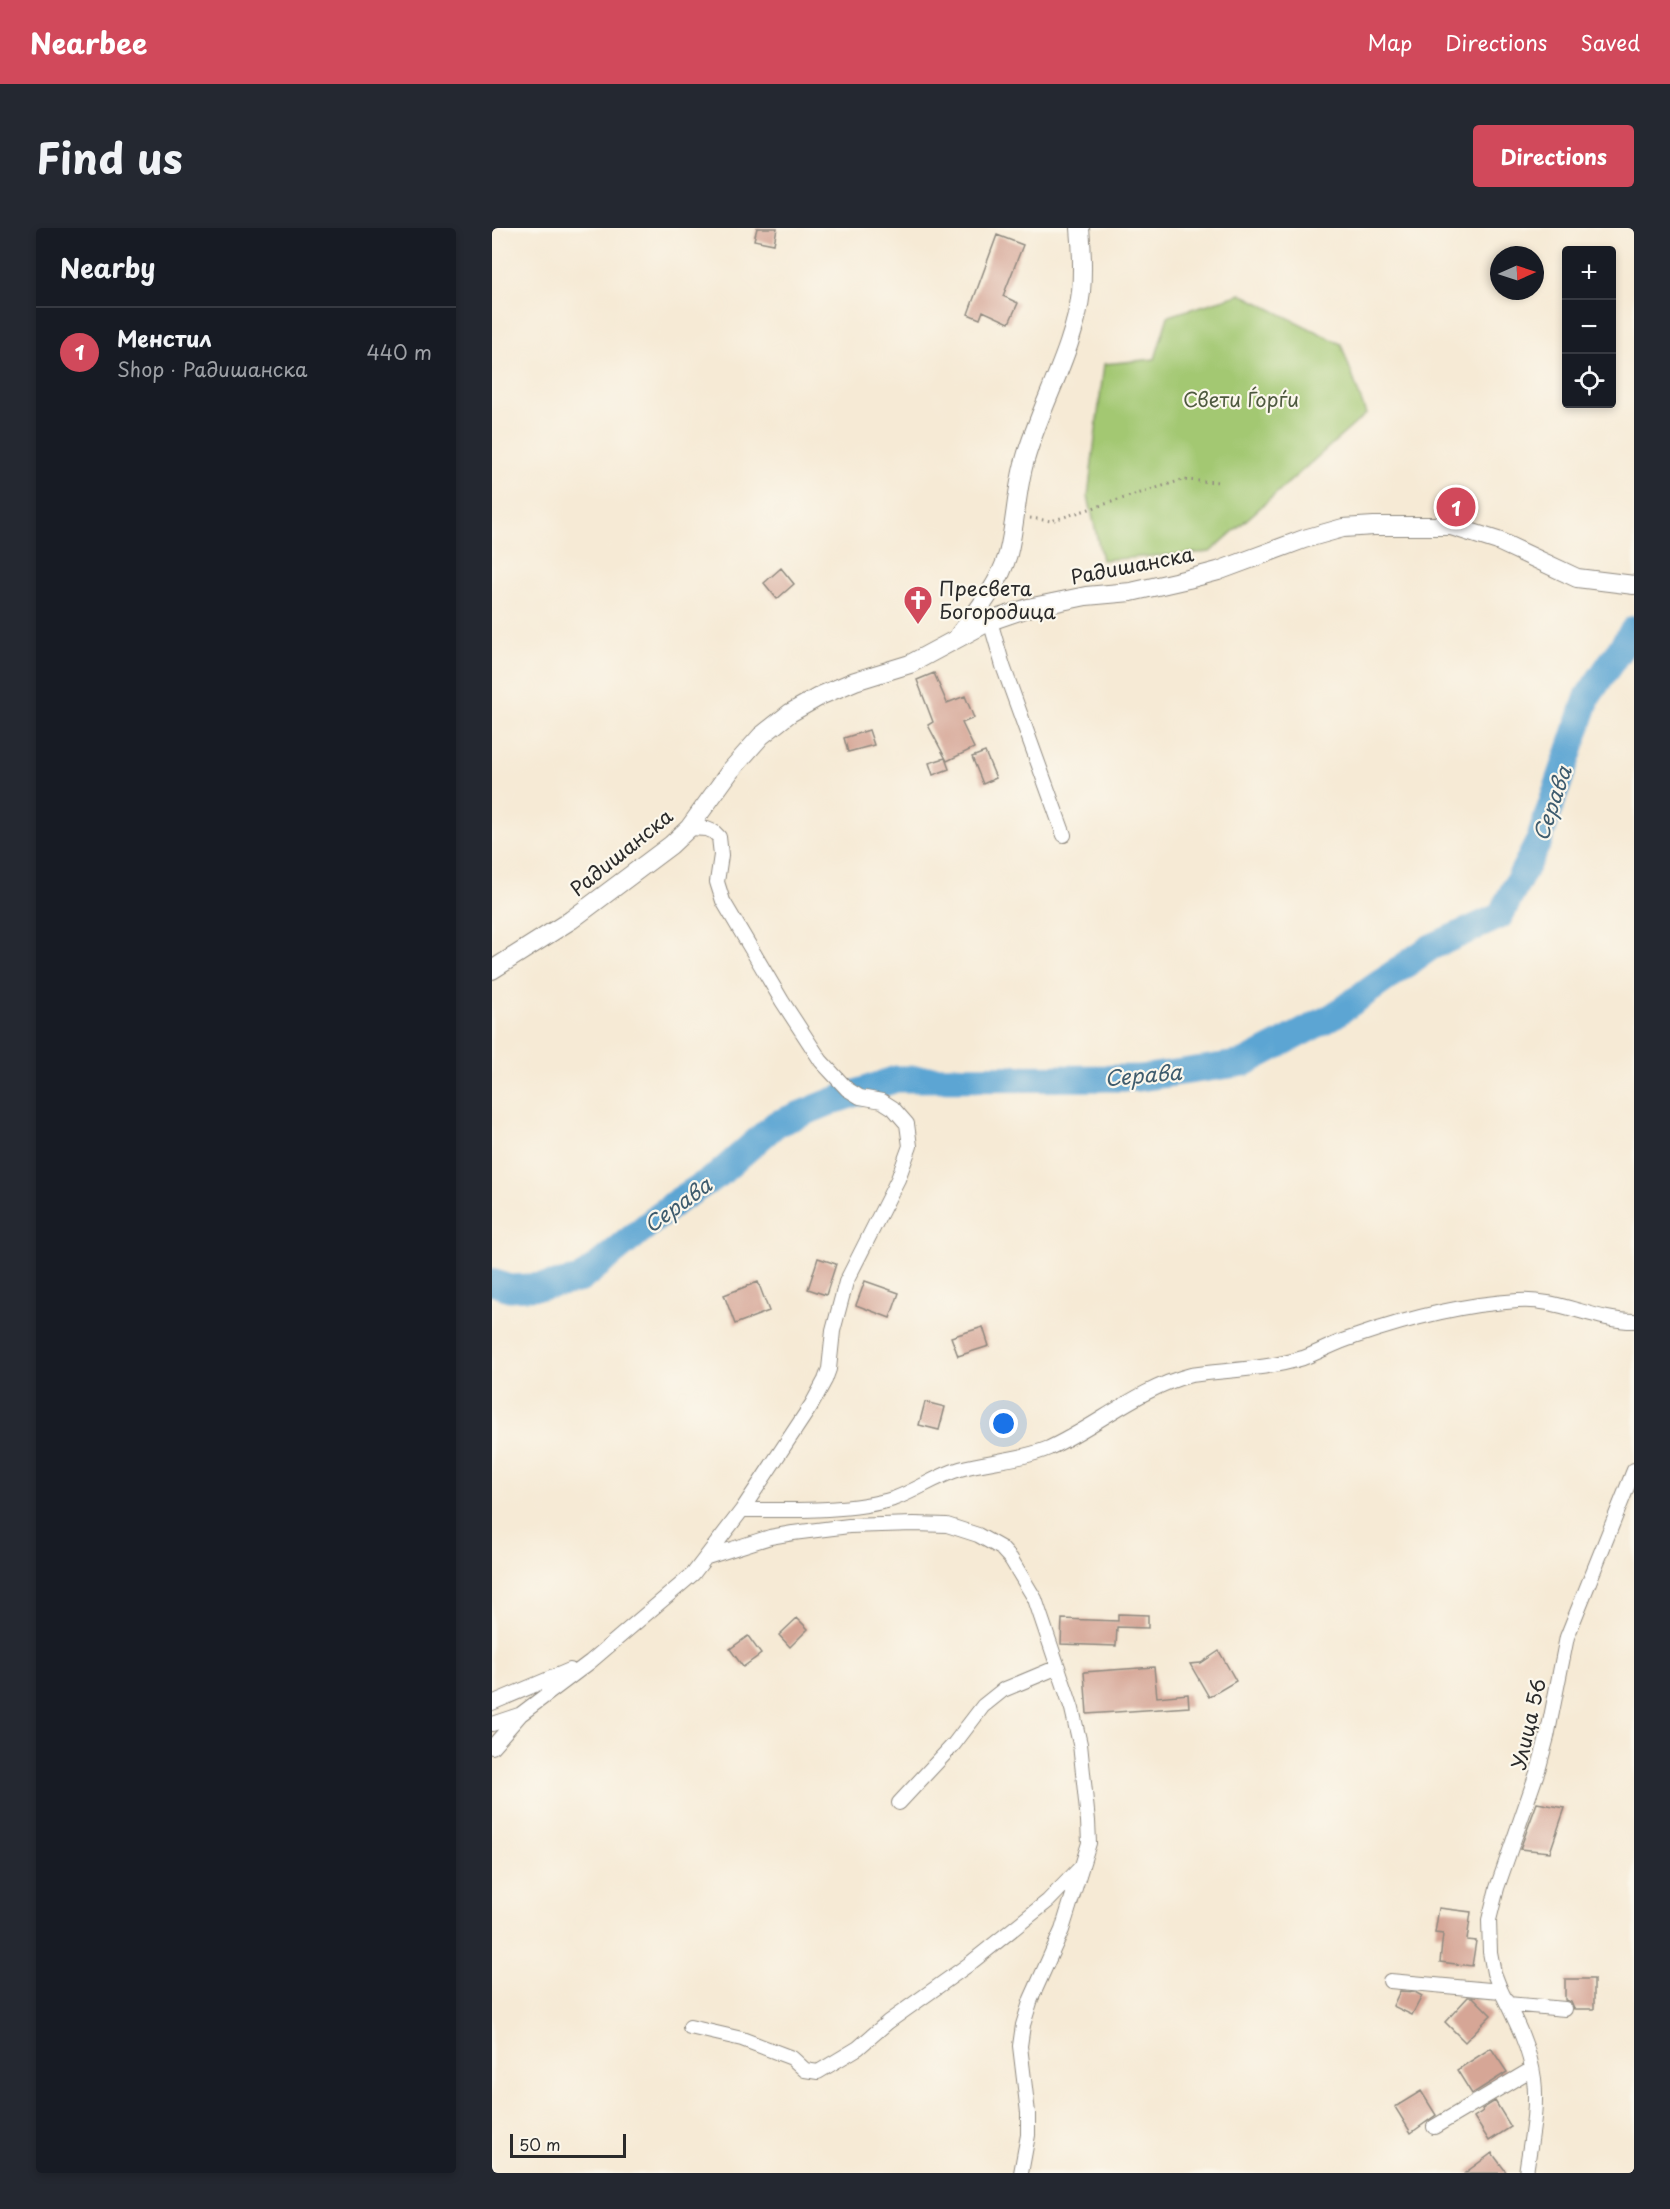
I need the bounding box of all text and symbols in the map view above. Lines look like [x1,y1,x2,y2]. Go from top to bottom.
text: Nearbee [30,21,147,64]
text: Map [1367,26,1412,58]
text: Directions [1445,26,1547,58]
text: Saved [1580,26,1640,58]
text: Find us [36,125,183,188]
button: Directions [1473,125,1634,187]
north arrow [1490,246,1544,300]
map controls [1562,246,1616,408]
button: + [1562,246,1616,300]
text: Nearby [60,248,155,287]
button: − [1562,300,1616,354]
text: Менстил [117,321,212,354]
text: 1 [75,337,84,367]
text: 440 m [367,337,432,367]
text: Shop · Радишанска [117,354,307,384]
button: locate [1562,354,1616,408]
park label: Свети Ѓорѓи [1183,384,1299,414]
pin: 1 [1436,484,1476,530]
street label: Радишанска [1068,538,1197,592]
place label: Пресвета Богородица [939,573,1056,626]
church icon: Пресвета Богородица [902,584,934,626]
water label: Серава [1523,761,1579,845]
street label: Радишанска [563,801,679,903]
water label: Серава [1103,1055,1184,1093]
water label: Серава [636,1168,718,1240]
your location [989,1409,1018,1438]
street label: Улица 56 [1503,1675,1553,1773]
scale bar [510,2131,626,2158]
text: 50 m [519,2132,560,2156]

